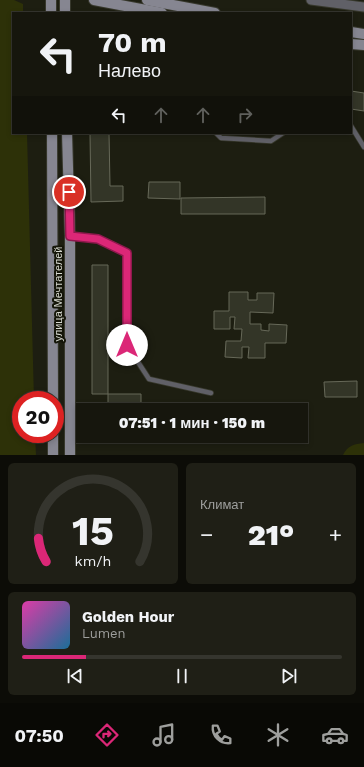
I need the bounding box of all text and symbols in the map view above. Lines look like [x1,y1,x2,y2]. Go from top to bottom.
text: 70 m [98,26,167,59]
icon: left [32,28,84,80]
text: Налево [98,60,161,81]
icon: left [108,104,130,126]
icon: ahead [150,104,172,126]
icon: ahead [192,104,214,126]
icon: right [234,104,256,126]
pin [52,175,86,209]
icon: arrive [58,181,80,203]
street label: улица Мечтателей [52,247,65,341]
position arrow [106,324,148,366]
speed limit sign: 20 [12,391,64,443]
text: 07:51 · 1 мин · 150 m [119,414,265,432]
text: Климат [200,497,244,512]
text: 15 [72,505,114,554]
text: 21° [248,517,294,552]
text: − [200,522,213,547]
text: + [329,522,342,547]
text: km/h [75,552,111,568]
text: Golden Hour [82,608,174,626]
text: Lumen [82,626,126,641]
icon: previous [64,665,86,687]
icon: pause [171,665,193,687]
icon: next [278,665,300,687]
icon: directions [93,721,121,749]
icon: music [150,721,178,749]
icon: phone [207,721,235,749]
icon: climate [264,721,292,749]
icon: car [321,721,349,749]
text: 07:50 [15,725,64,746]

